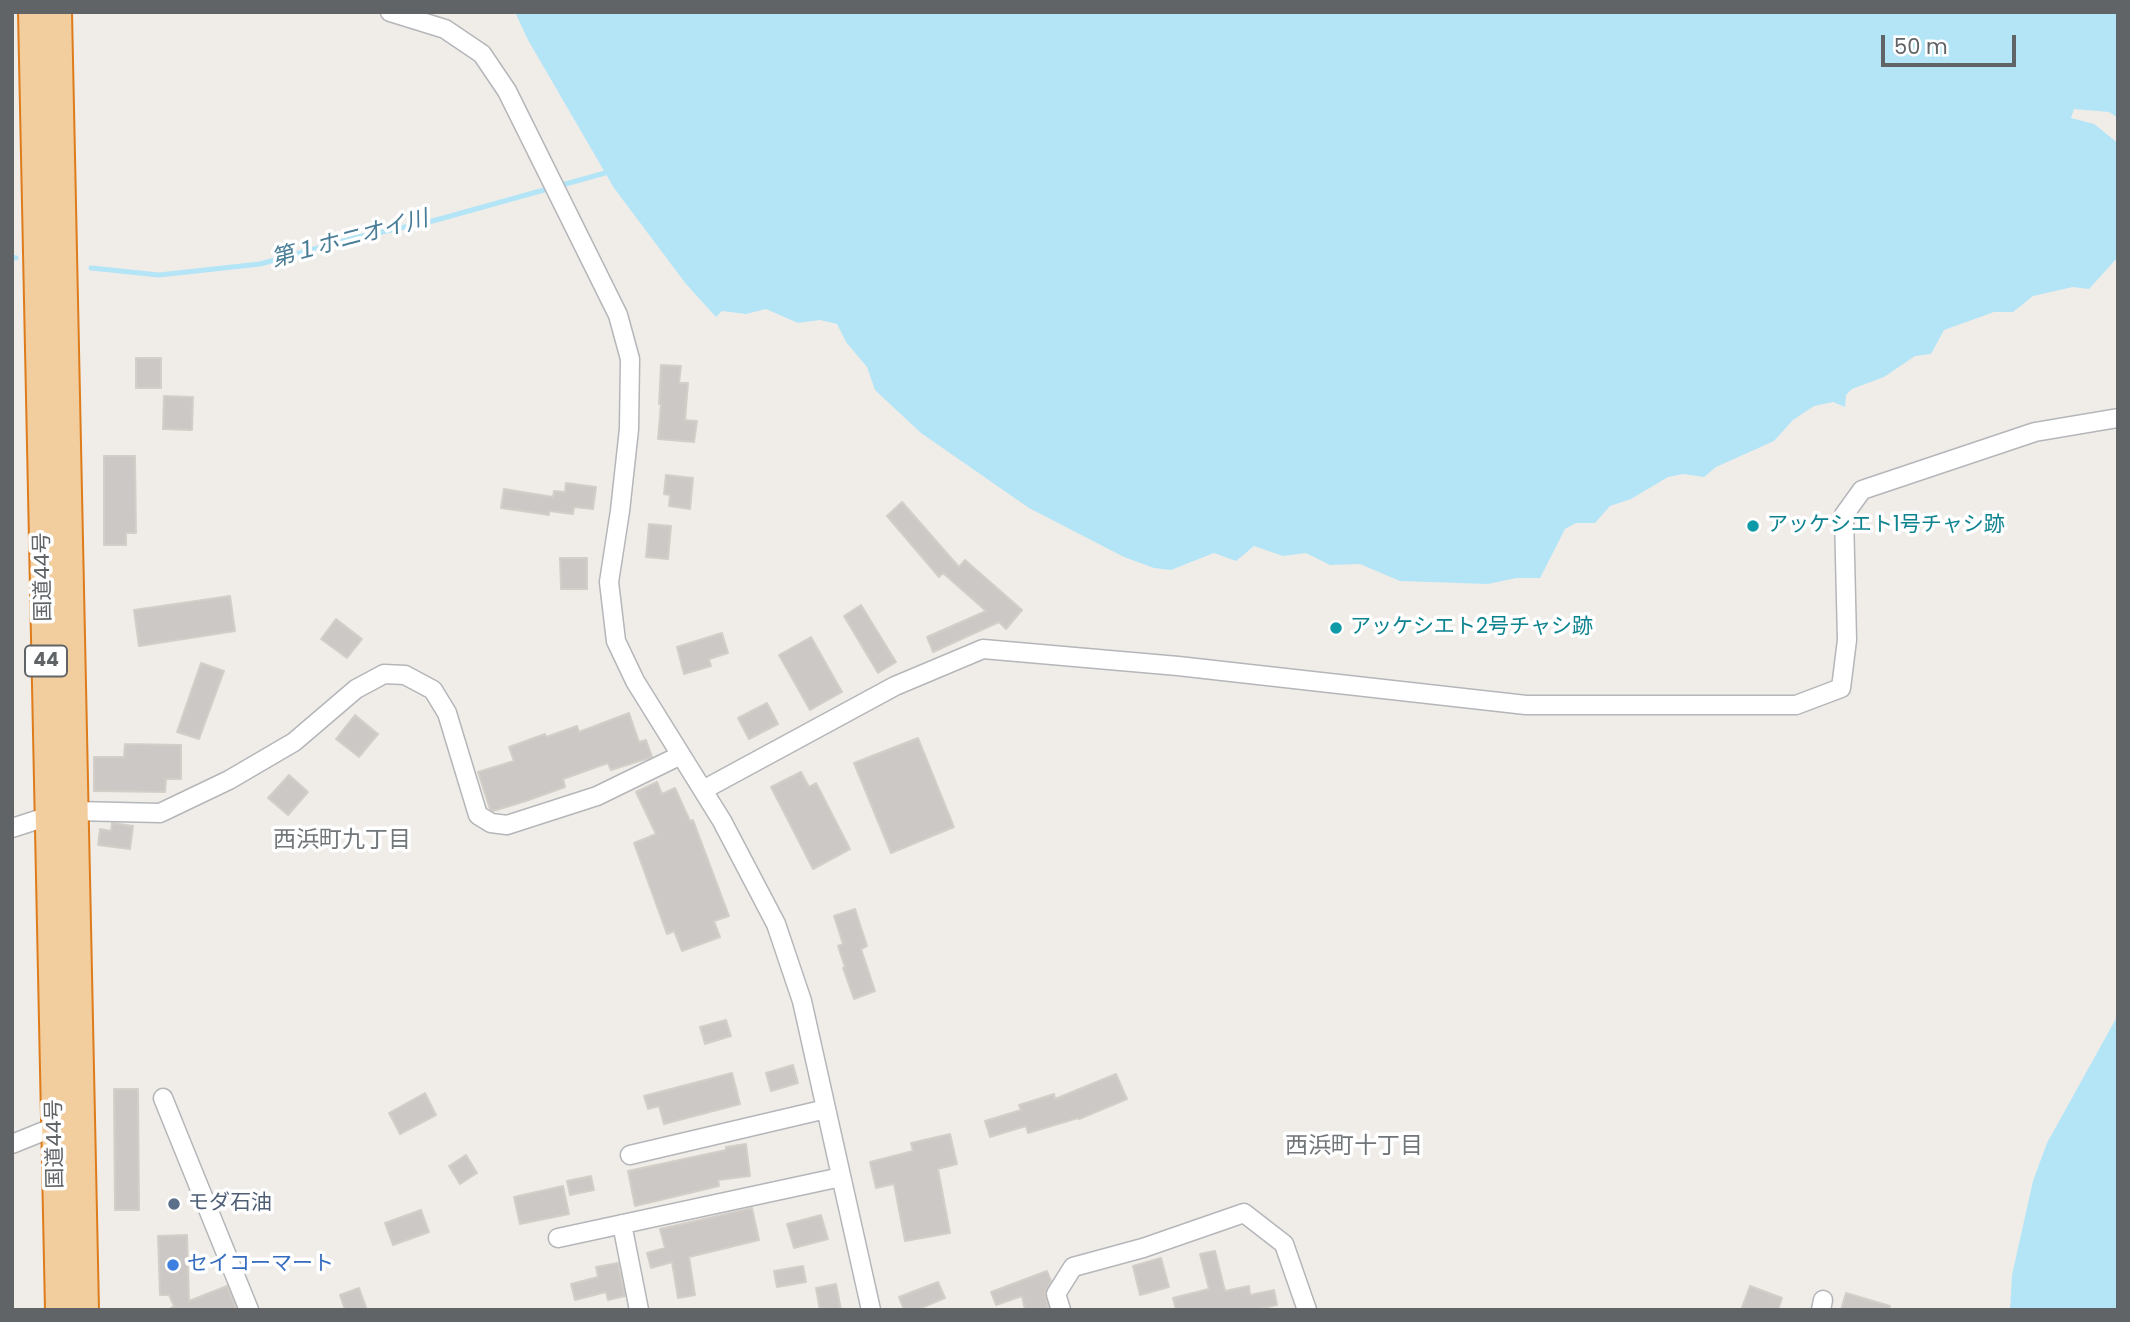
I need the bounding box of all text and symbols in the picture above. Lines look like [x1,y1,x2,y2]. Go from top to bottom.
scale bar [1885,21,2020,65]
text: 50 m [1894,32,1948,61]
water label: 第１ホニオイ川 [269,206,431,274]
place label: アッケシエト1号チャシ跡 [1767,513,2005,539]
marker: アッケシエト1号チャシ跡 [1745,518,1761,534]
street label: 国道44号 [31,532,57,622]
place label: アッケシエト2号チャシ跡 [1350,615,1593,641]
marker: アッケシエト2号チャシ跡 [1328,620,1344,636]
road number: 44 [25,646,67,676]
district label: 西浜町九丁目 [273,827,411,855]
street label: 国道44号 [43,1099,69,1189]
district label: 西浜町十丁目 [1285,1133,1423,1161]
place label: モダ石油 [188,1191,272,1217]
marker: モダ石油 [166,1196,182,1212]
place label: セイコーマート [187,1252,334,1278]
marker: セイコーマート [165,1257,181,1273]

